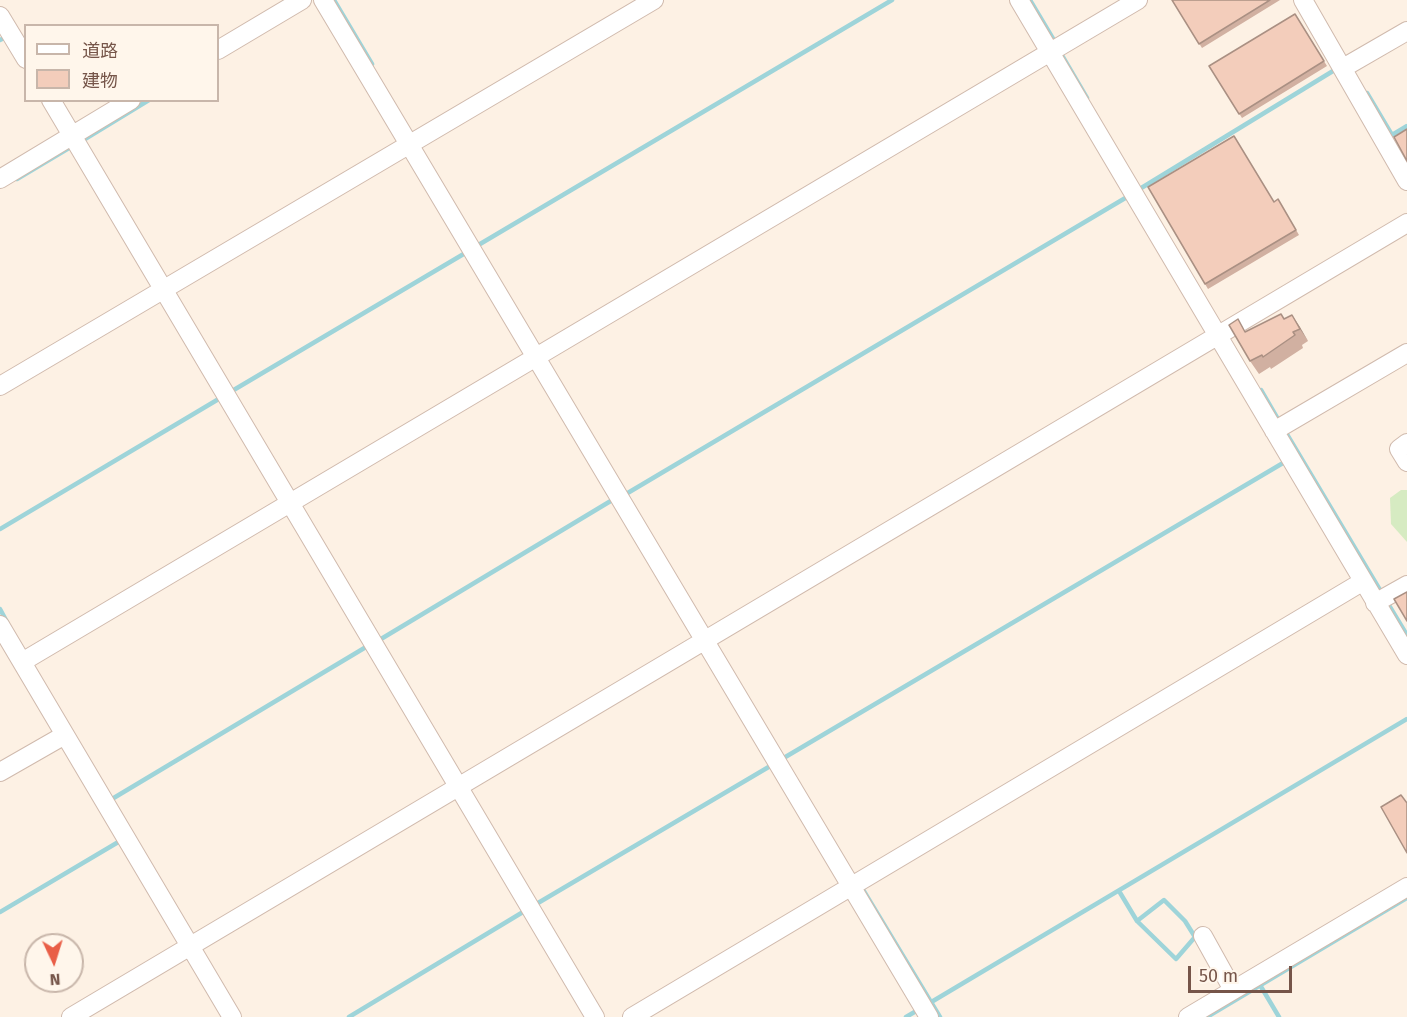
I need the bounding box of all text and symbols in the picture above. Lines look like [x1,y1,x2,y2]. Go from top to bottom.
legend [24,24,219,102]
text: 道路 [82,40,118,62]
text: 建物 [82,70,118,92]
north arrow [24,933,84,993]
scale bar [1191,954,1294,992]
text: 50 m [1199,965,1238,987]
text: N [49,970,61,989]

